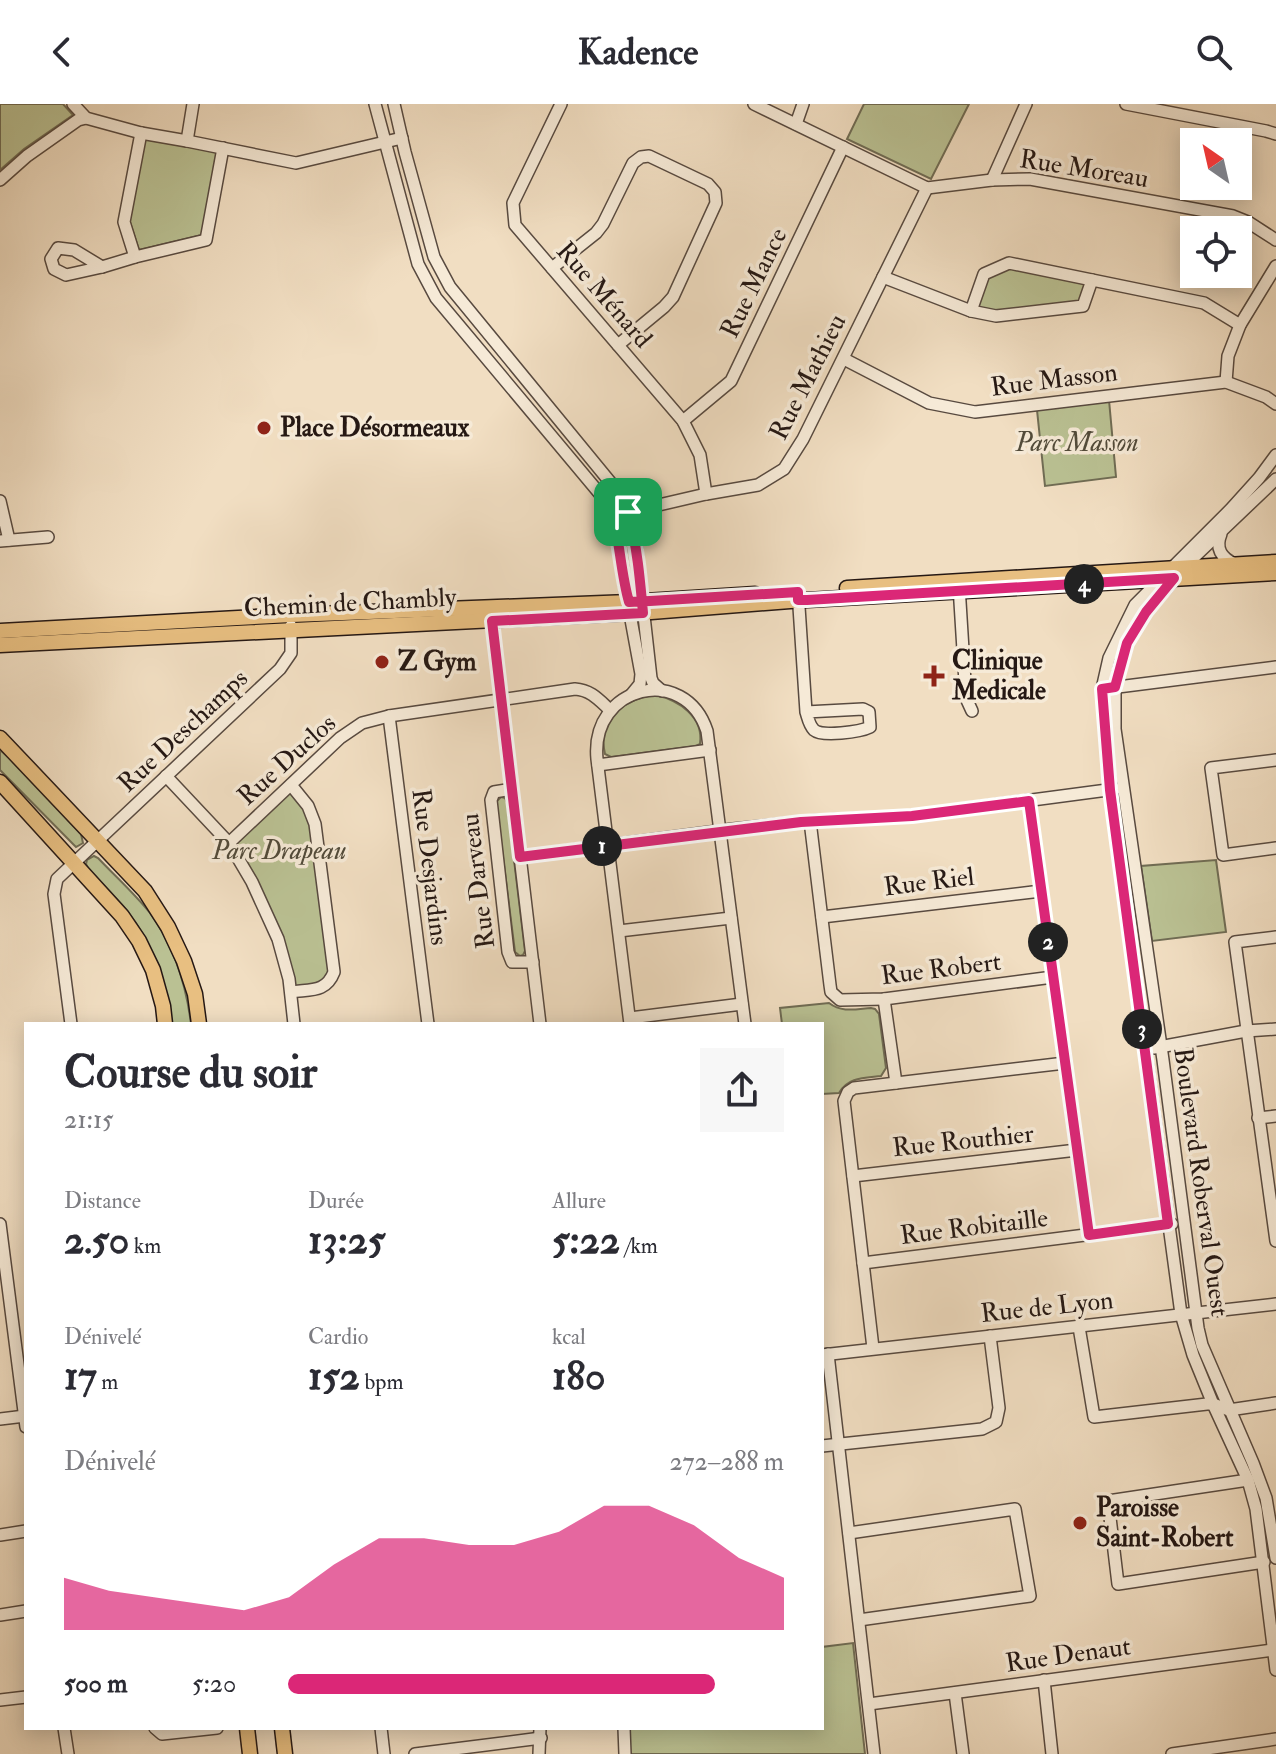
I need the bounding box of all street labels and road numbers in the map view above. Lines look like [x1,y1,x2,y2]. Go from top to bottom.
street label: Rue Moreau [1017,143,1151,195]
street label: Rue Mance [714,223,794,343]
street label: Rue Ménard [549,235,659,355]
street label: Rue Mathieu [763,309,853,445]
street label: Rue Masson [989,356,1119,404]
street label: Chemin de Chambly [243,581,458,625]
street label: Rue Deschamps [111,663,255,800]
street label: Rue Duclos [231,707,343,812]
street label: Rue Desjardins [405,787,455,947]
street label: Rue Darveau [454,812,502,950]
street label: Rue Riel [882,861,976,903]
street label: Rue Robert [879,946,1003,992]
street label: Boulevard Roberval Ouest [1166,1045,1236,1319]
street label: Rue Routhier [891,1118,1035,1164]
street label: Rue Robitaille [898,1202,1050,1252]
street label: Rue de Lyon [979,1284,1115,1330]
street label: Rue Denaut [1003,1630,1133,1680]

